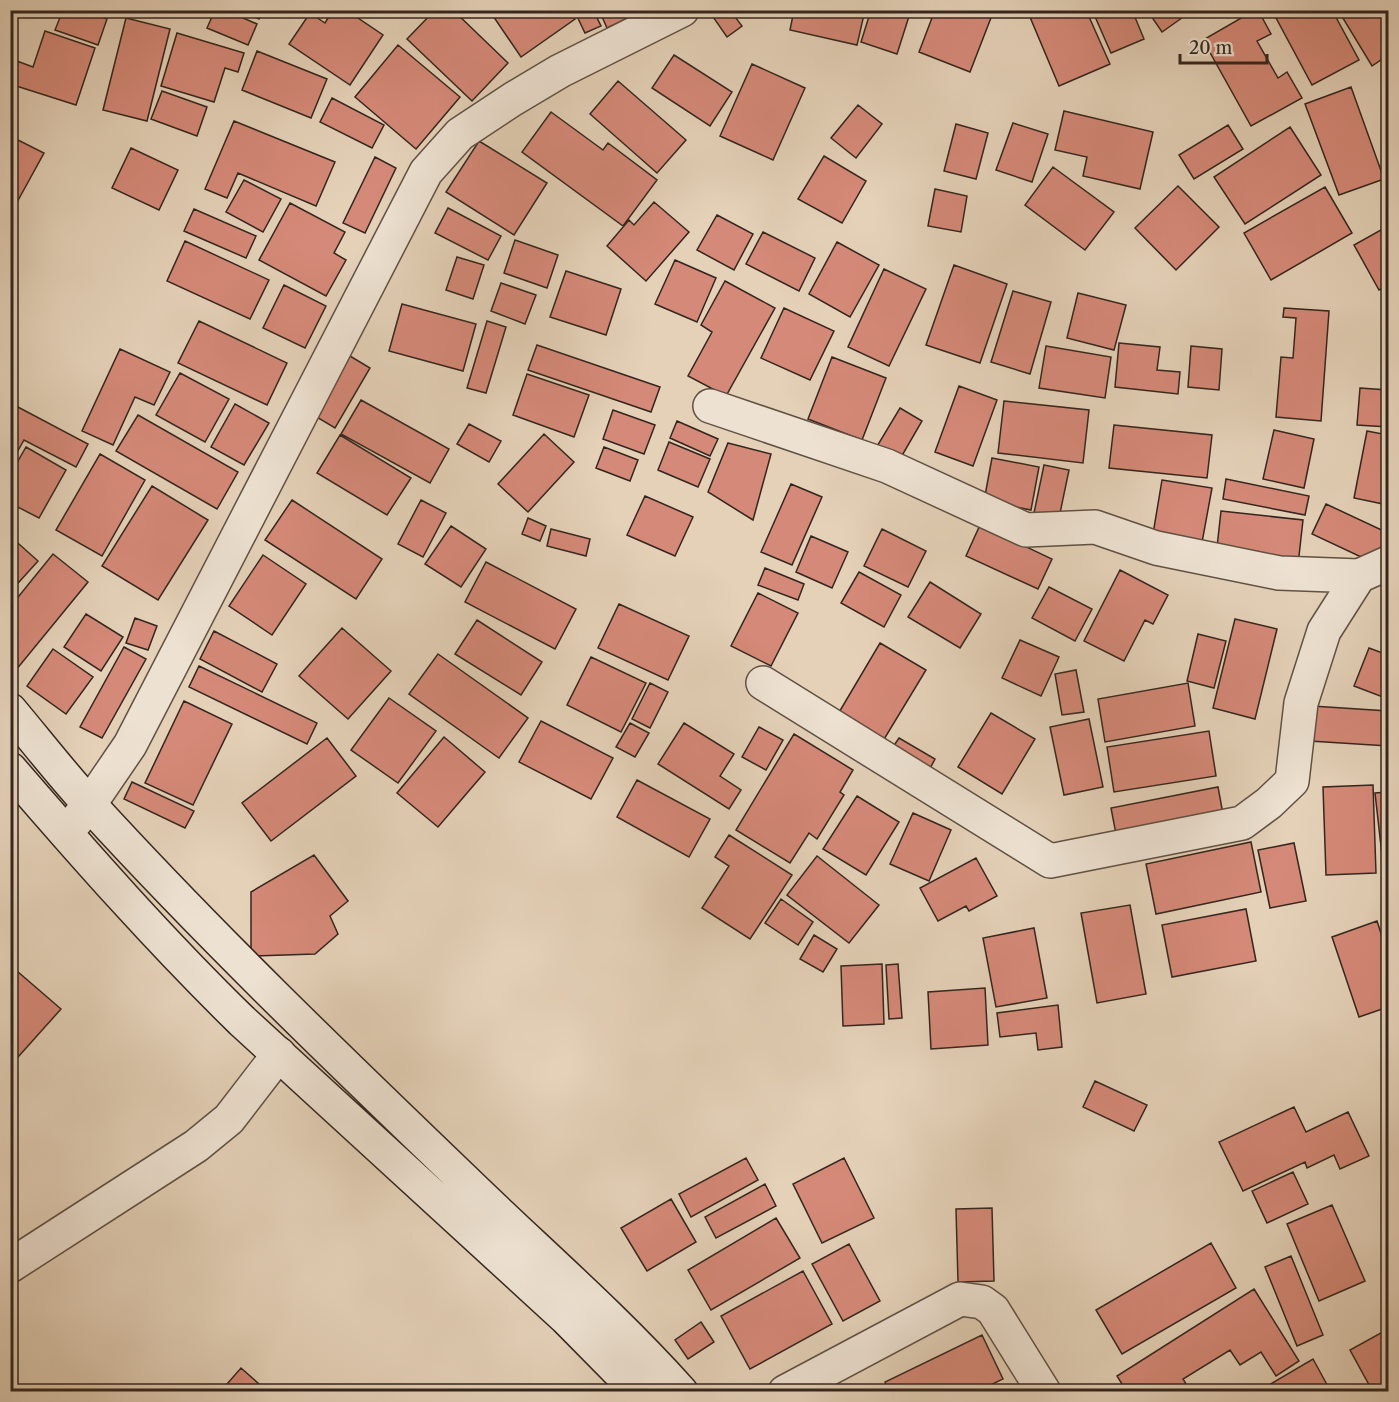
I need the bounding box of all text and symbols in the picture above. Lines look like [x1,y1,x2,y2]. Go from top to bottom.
scale bar [1180,27,1267,65]
text: 20 m [1189,37,1233,59]

